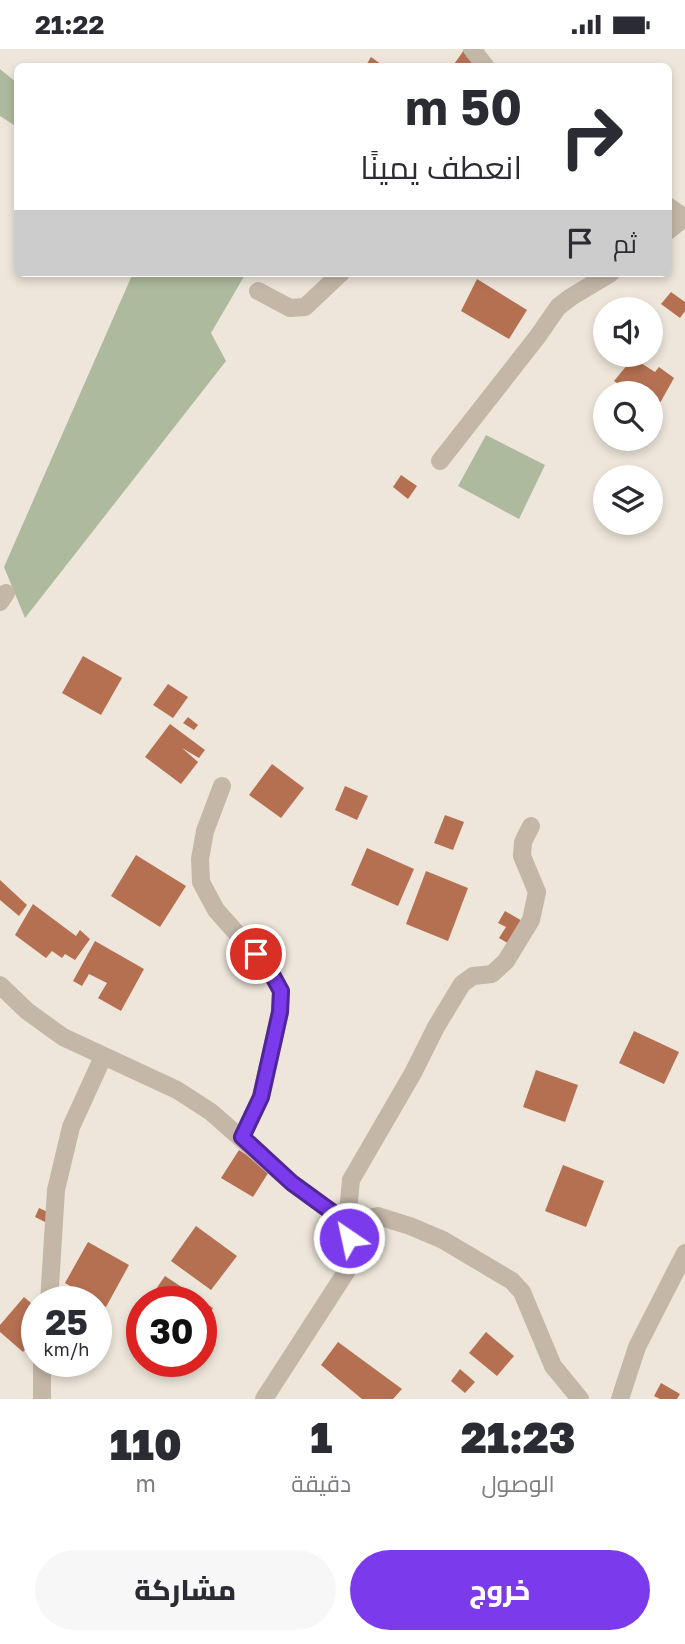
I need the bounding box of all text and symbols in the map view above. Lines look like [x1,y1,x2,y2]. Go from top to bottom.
text: 21:22 [35,9,104,40]
text: 50 m [405,77,522,136]
icon: right [546,91,637,182]
text: انعطف يمينًا [360,148,522,186]
icon: arrive [561,224,599,262]
text: ثم [613,228,637,259]
map controls [593,297,663,535]
button: sound [593,297,663,367]
button: search [593,381,663,451]
button: layers [593,465,663,535]
pin [226,924,286,984]
icon: arrive [237,935,275,973]
position arrow [312,1201,386,1275]
speed limit sign: 30 [126,1286,217,1377]
text: 25 [45,1301,88,1343]
text: km/h [44,1338,89,1360]
text: 1 [310,1412,332,1462]
text: 21:23 [461,1412,575,1462]
text: 110 [110,1419,182,1469]
text: m [136,1469,156,1497]
text: دقيقة [291,1469,351,1497]
text: الوصول [481,1469,555,1497]
button: مشاركة [35,1550,336,1630]
button: خروج [350,1550,650,1630]

